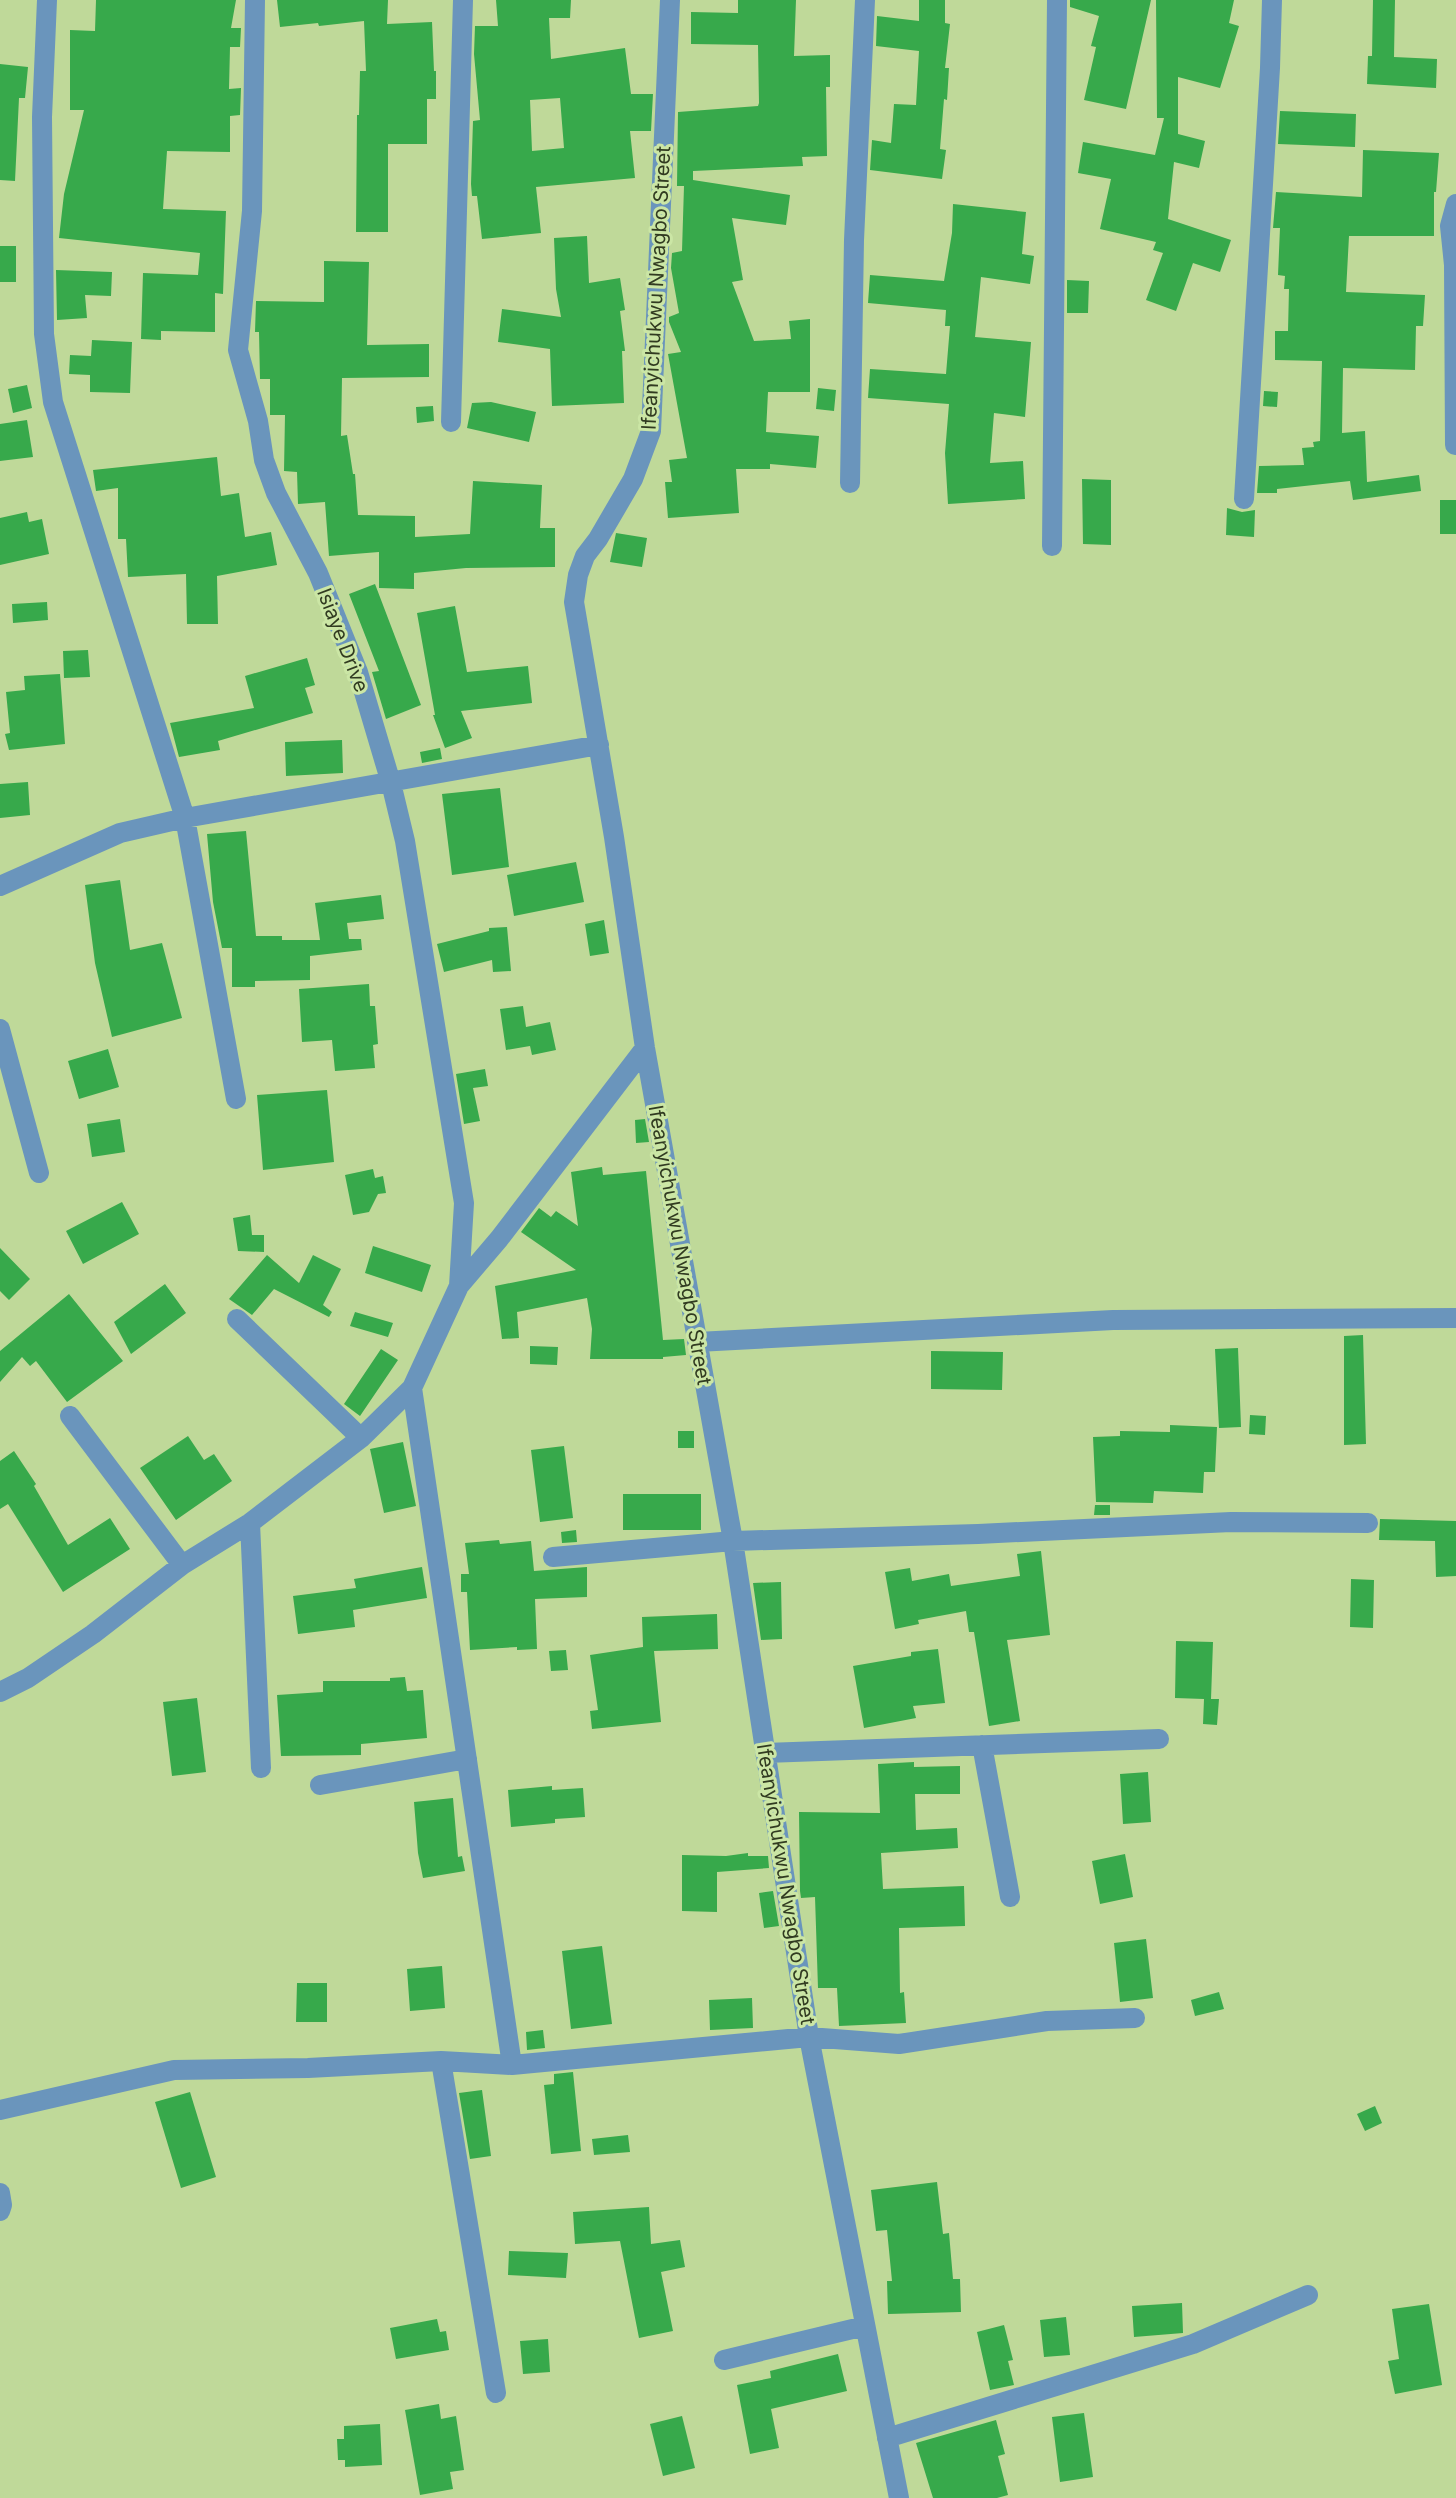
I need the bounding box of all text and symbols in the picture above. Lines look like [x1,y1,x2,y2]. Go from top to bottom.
street label: Ifeanyichukwu Nwagbo Street [637,145,675,430]
street label: Isiaye Drive [312,585,374,695]
street label: Ifeanyichukwu Nwagbo Street [644,1103,717,1387]
street label: Ifeanyichukwu Nwagbo Street [752,1742,820,2027]

